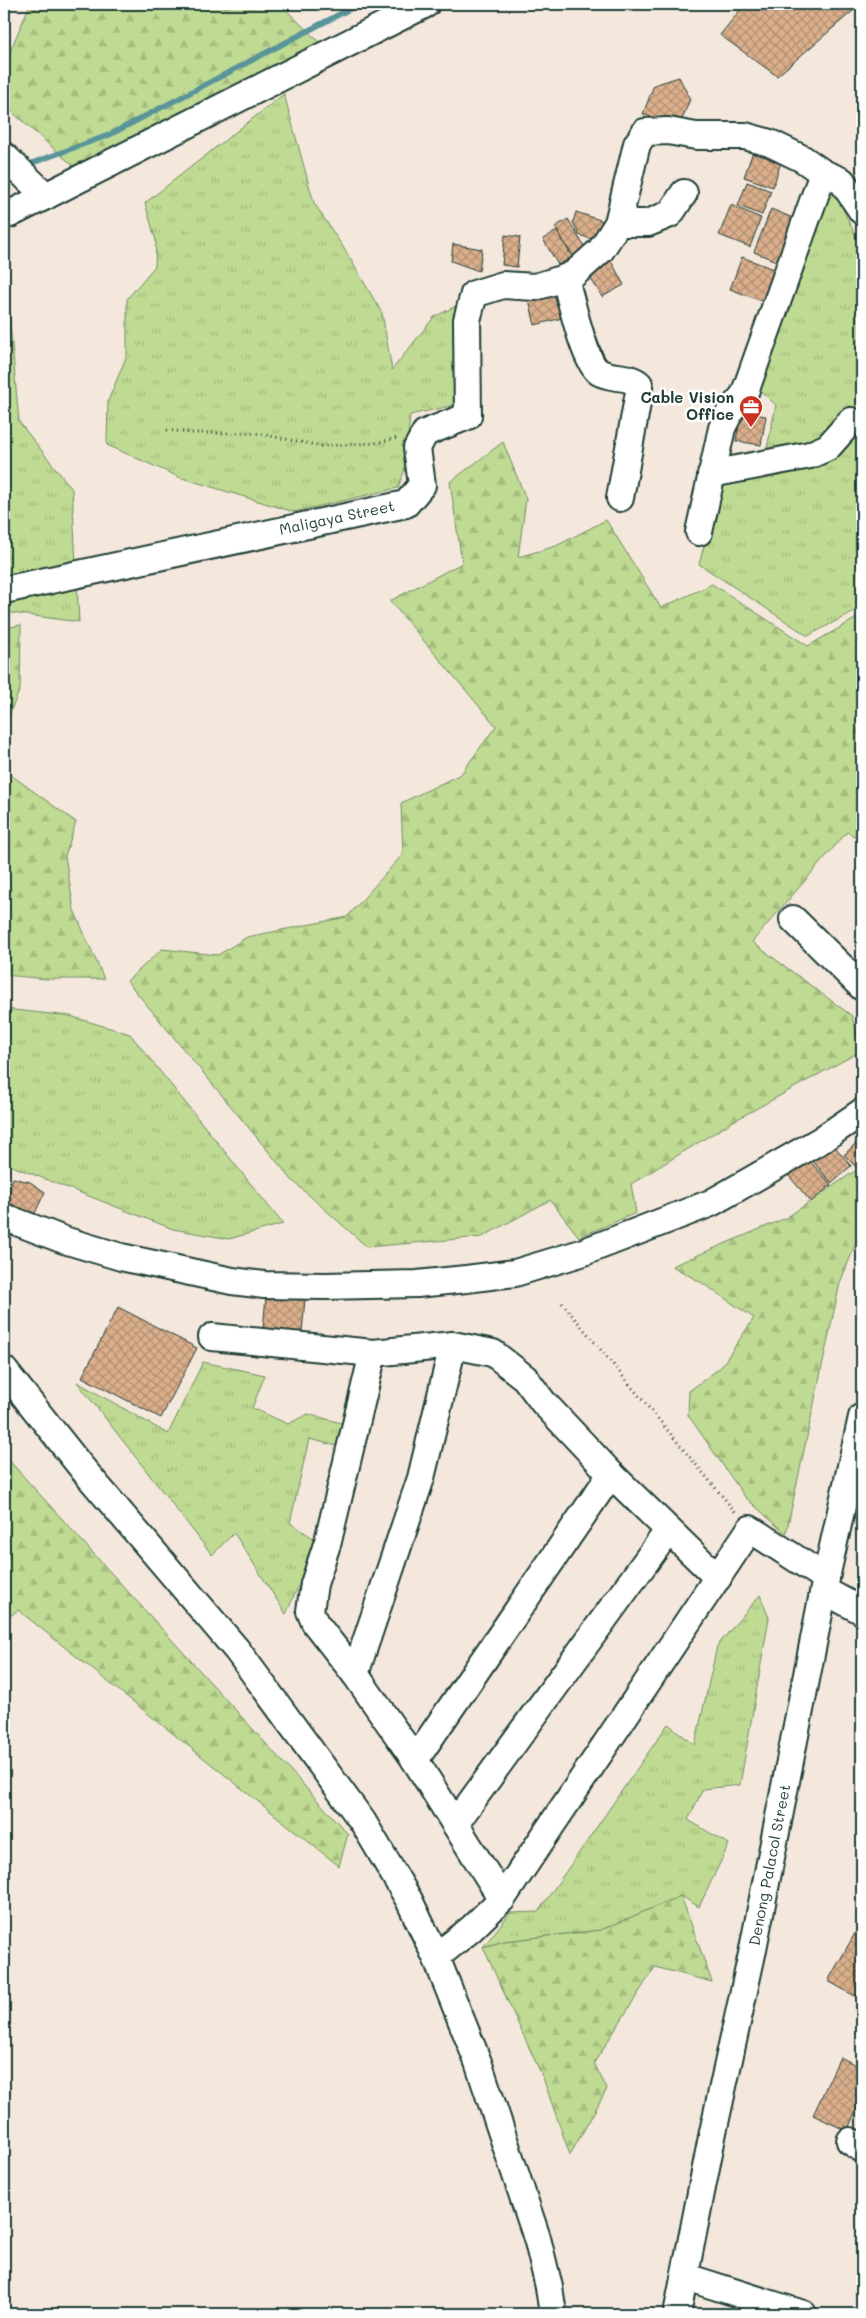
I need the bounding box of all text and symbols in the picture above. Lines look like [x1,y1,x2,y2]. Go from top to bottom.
place label: Cable Vision Office [640,387,734,424]
office icon: Cable Vision Office [738,394,764,428]
street label: Maligaya Street [277,495,396,539]
street label: Denong Palacol Street [744,1782,795,1947]

